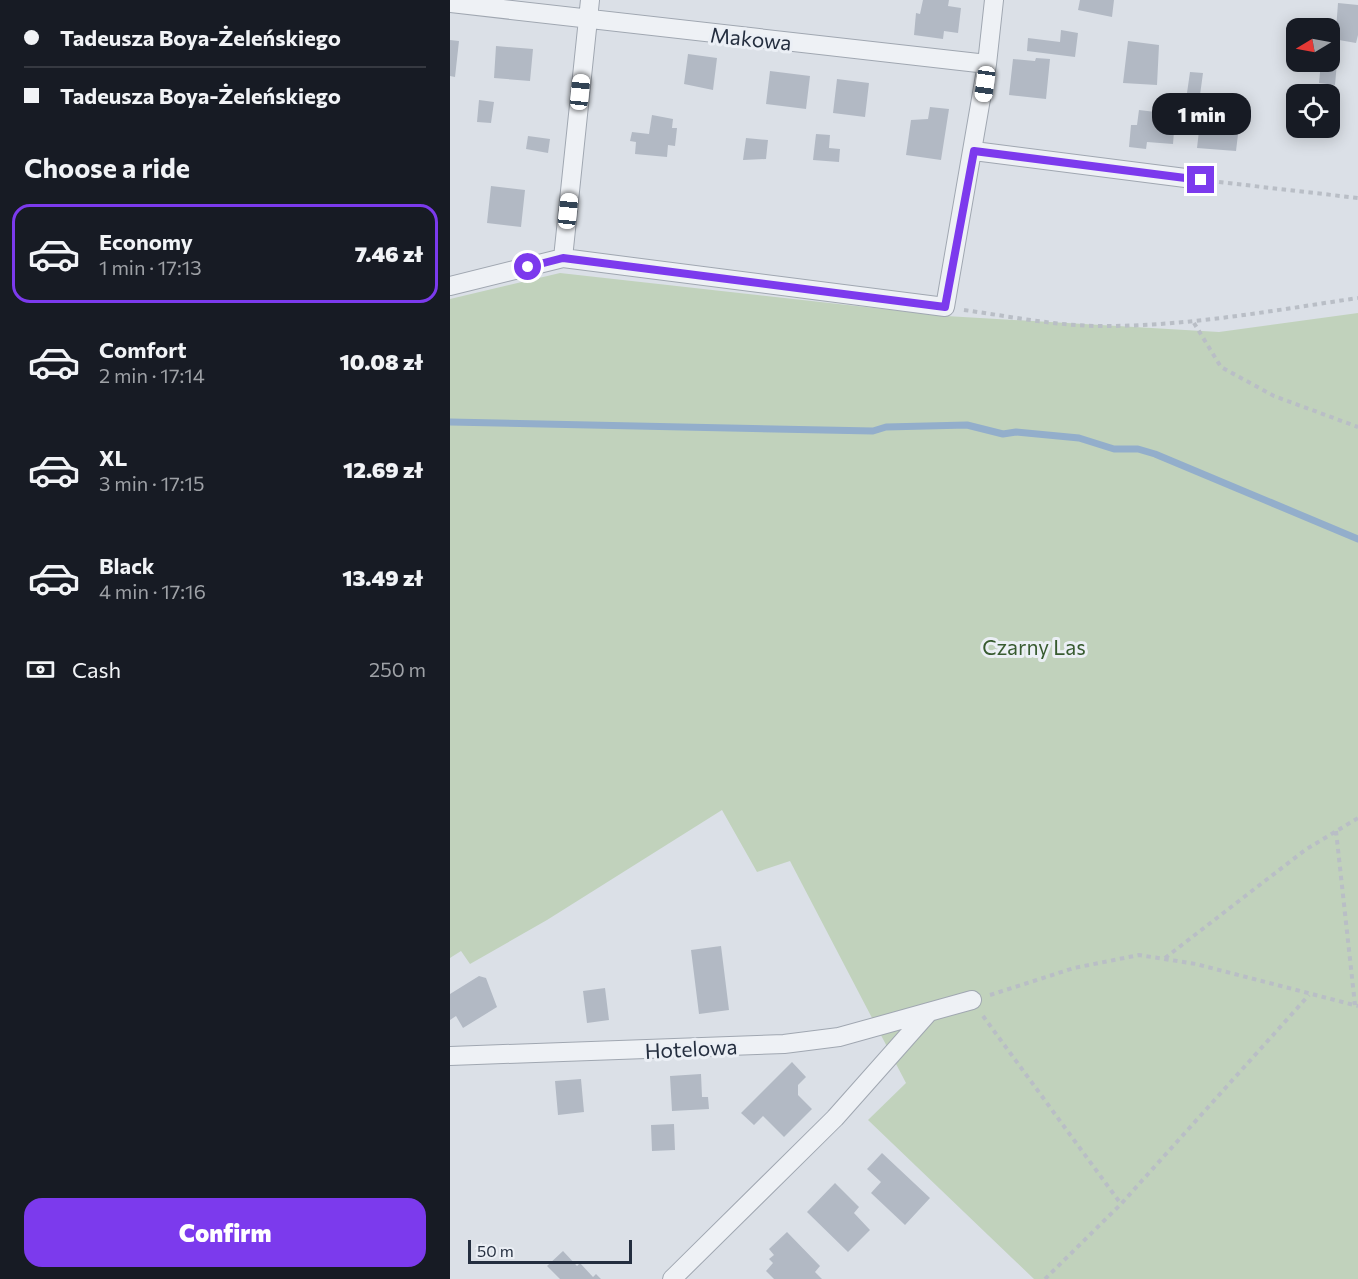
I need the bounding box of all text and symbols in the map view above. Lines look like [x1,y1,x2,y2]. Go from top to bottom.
north arrow [1286,18,1340,72]
map controls [1286,18,1340,138]
street label: Makowa [709,21,793,55]
text: Tadeusza Boya-Żeleńskiego [60,24,341,51]
car [974,65,996,103]
car [569,73,591,111]
text: Tadeusza Boya-Żeleńskiego [60,82,341,109]
button: locate [1286,84,1340,138]
callout: 1 min [1152,93,1251,135]
text: 1 min [1177,102,1226,126]
text: Choose a ride [24,151,190,184]
route end [1187,166,1214,193]
car [557,192,579,230]
icon: car [27,227,81,281]
text: Economy [99,228,193,255]
text: 7.46 zł [355,240,423,267]
route start [514,253,541,280]
text: 1 min · 17:13 [99,255,202,279]
icon: car [27,335,81,389]
text: Comfort [99,336,187,363]
text: 10.08 zł [340,348,423,375]
text: 2 min · 17:14 [99,363,205,387]
icon: car [27,443,81,497]
text: XL [99,444,127,471]
text: 12.69 zł [343,456,423,483]
text: 3 min · 17:15 [99,471,205,495]
icon: car [27,551,81,605]
text: Black [99,552,154,579]
text: 13.49 zł [342,564,423,591]
text: 4 min · 17:16 [99,579,206,603]
park label: Czarny Las [982,634,1086,659]
icon: cash [24,653,57,686]
text: Cash [72,656,121,683]
text: 250 m [369,657,426,681]
street label: Hotelowa [644,1033,738,1063]
button: Confirm [24,1198,426,1267]
scale bar [468,1237,632,1264]
text: 50 m [477,1241,514,1260]

